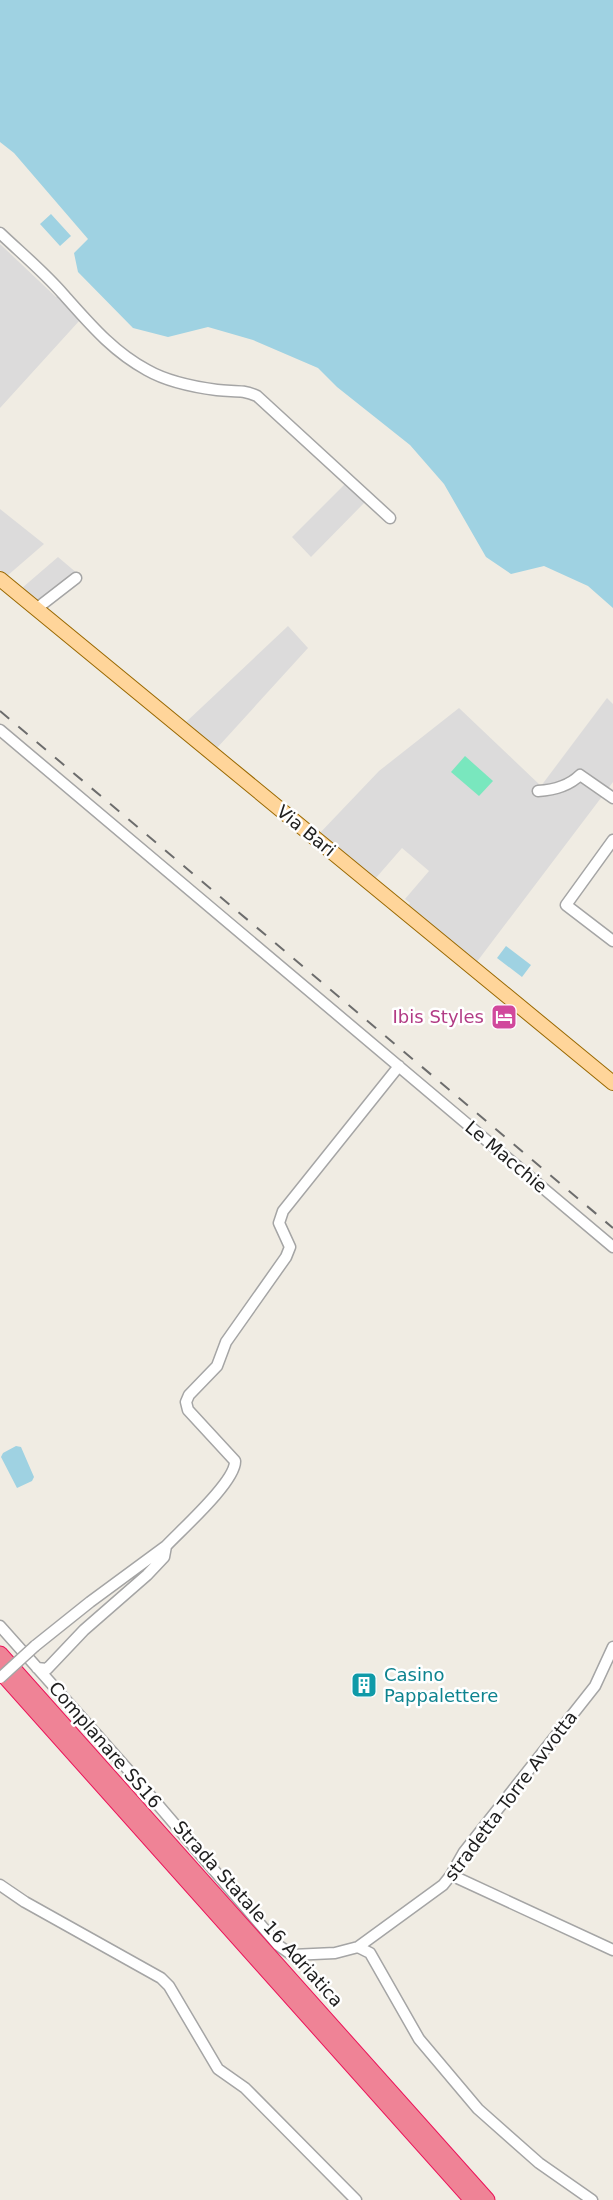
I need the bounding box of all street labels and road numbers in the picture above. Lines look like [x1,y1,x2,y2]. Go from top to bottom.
street label: Via Bari [273,801,340,861]
street label: Le Macchie [461,1116,552,1197]
street label: Complanare SS16 [45,1677,166,1812]
street label: stradetta Torre Avvotta [440,1707,581,1885]
street label: Strada Statale 16 Adriatica [169,1816,347,2011]

